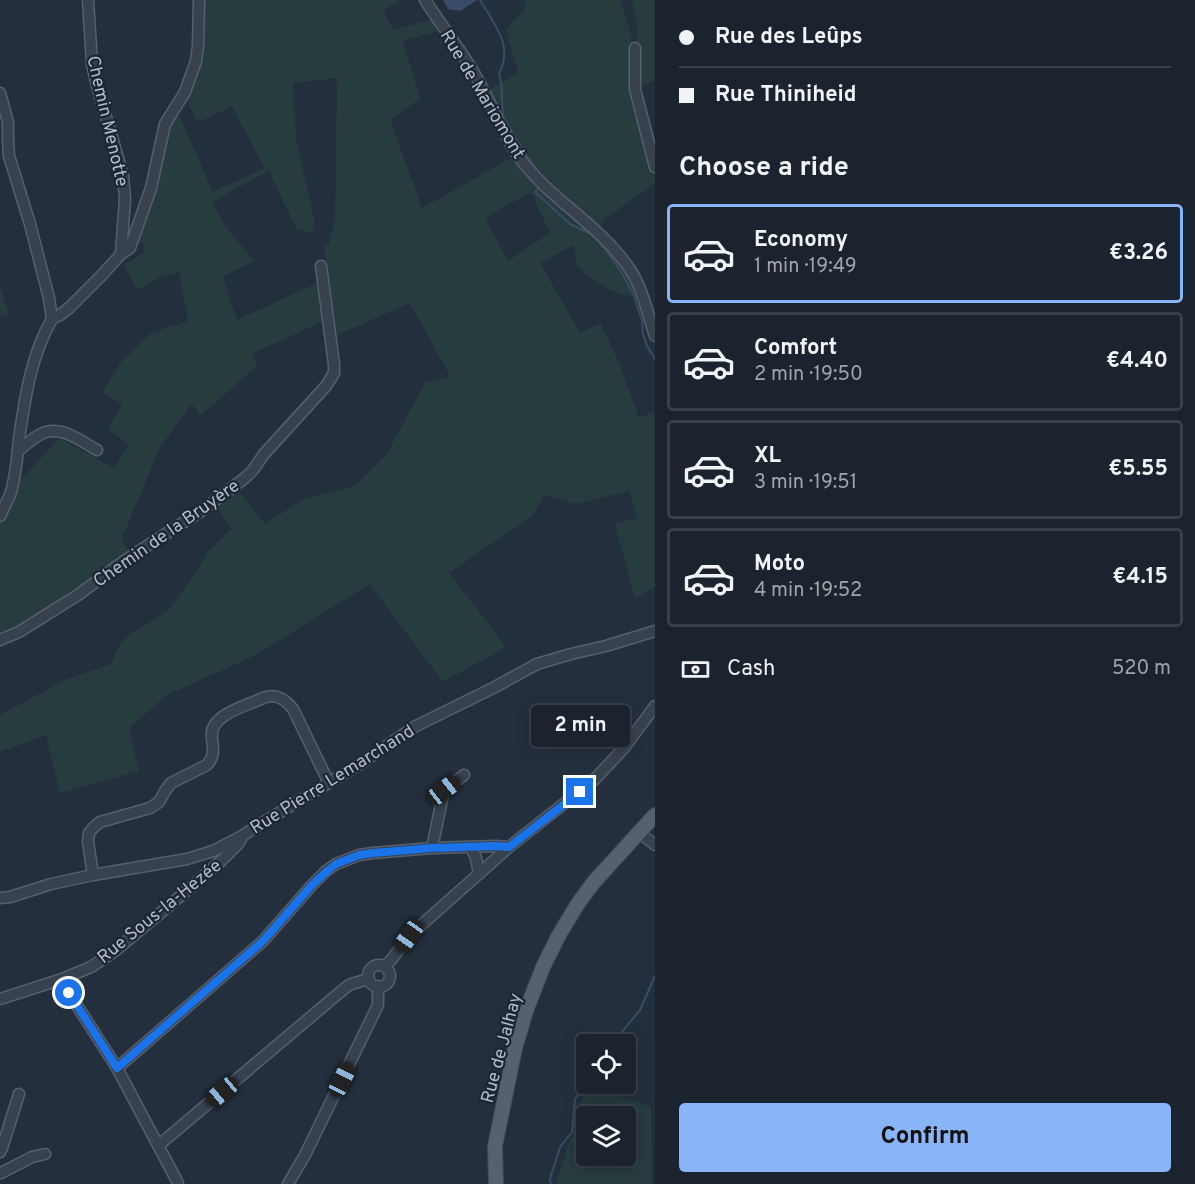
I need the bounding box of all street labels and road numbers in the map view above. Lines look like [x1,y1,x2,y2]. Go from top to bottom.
street label: Rue de Mariomont [434,26,529,164]
street label: Chemin Menotte [80,54,133,189]
street label: Chemin de la Bruyère [89,475,244,593]
street label: Rue Pierre Lemarchand [246,720,419,840]
street label: Rue Sous-la-Hezée [93,855,227,969]
street label: Rue de Jalhay [477,991,528,1106]

